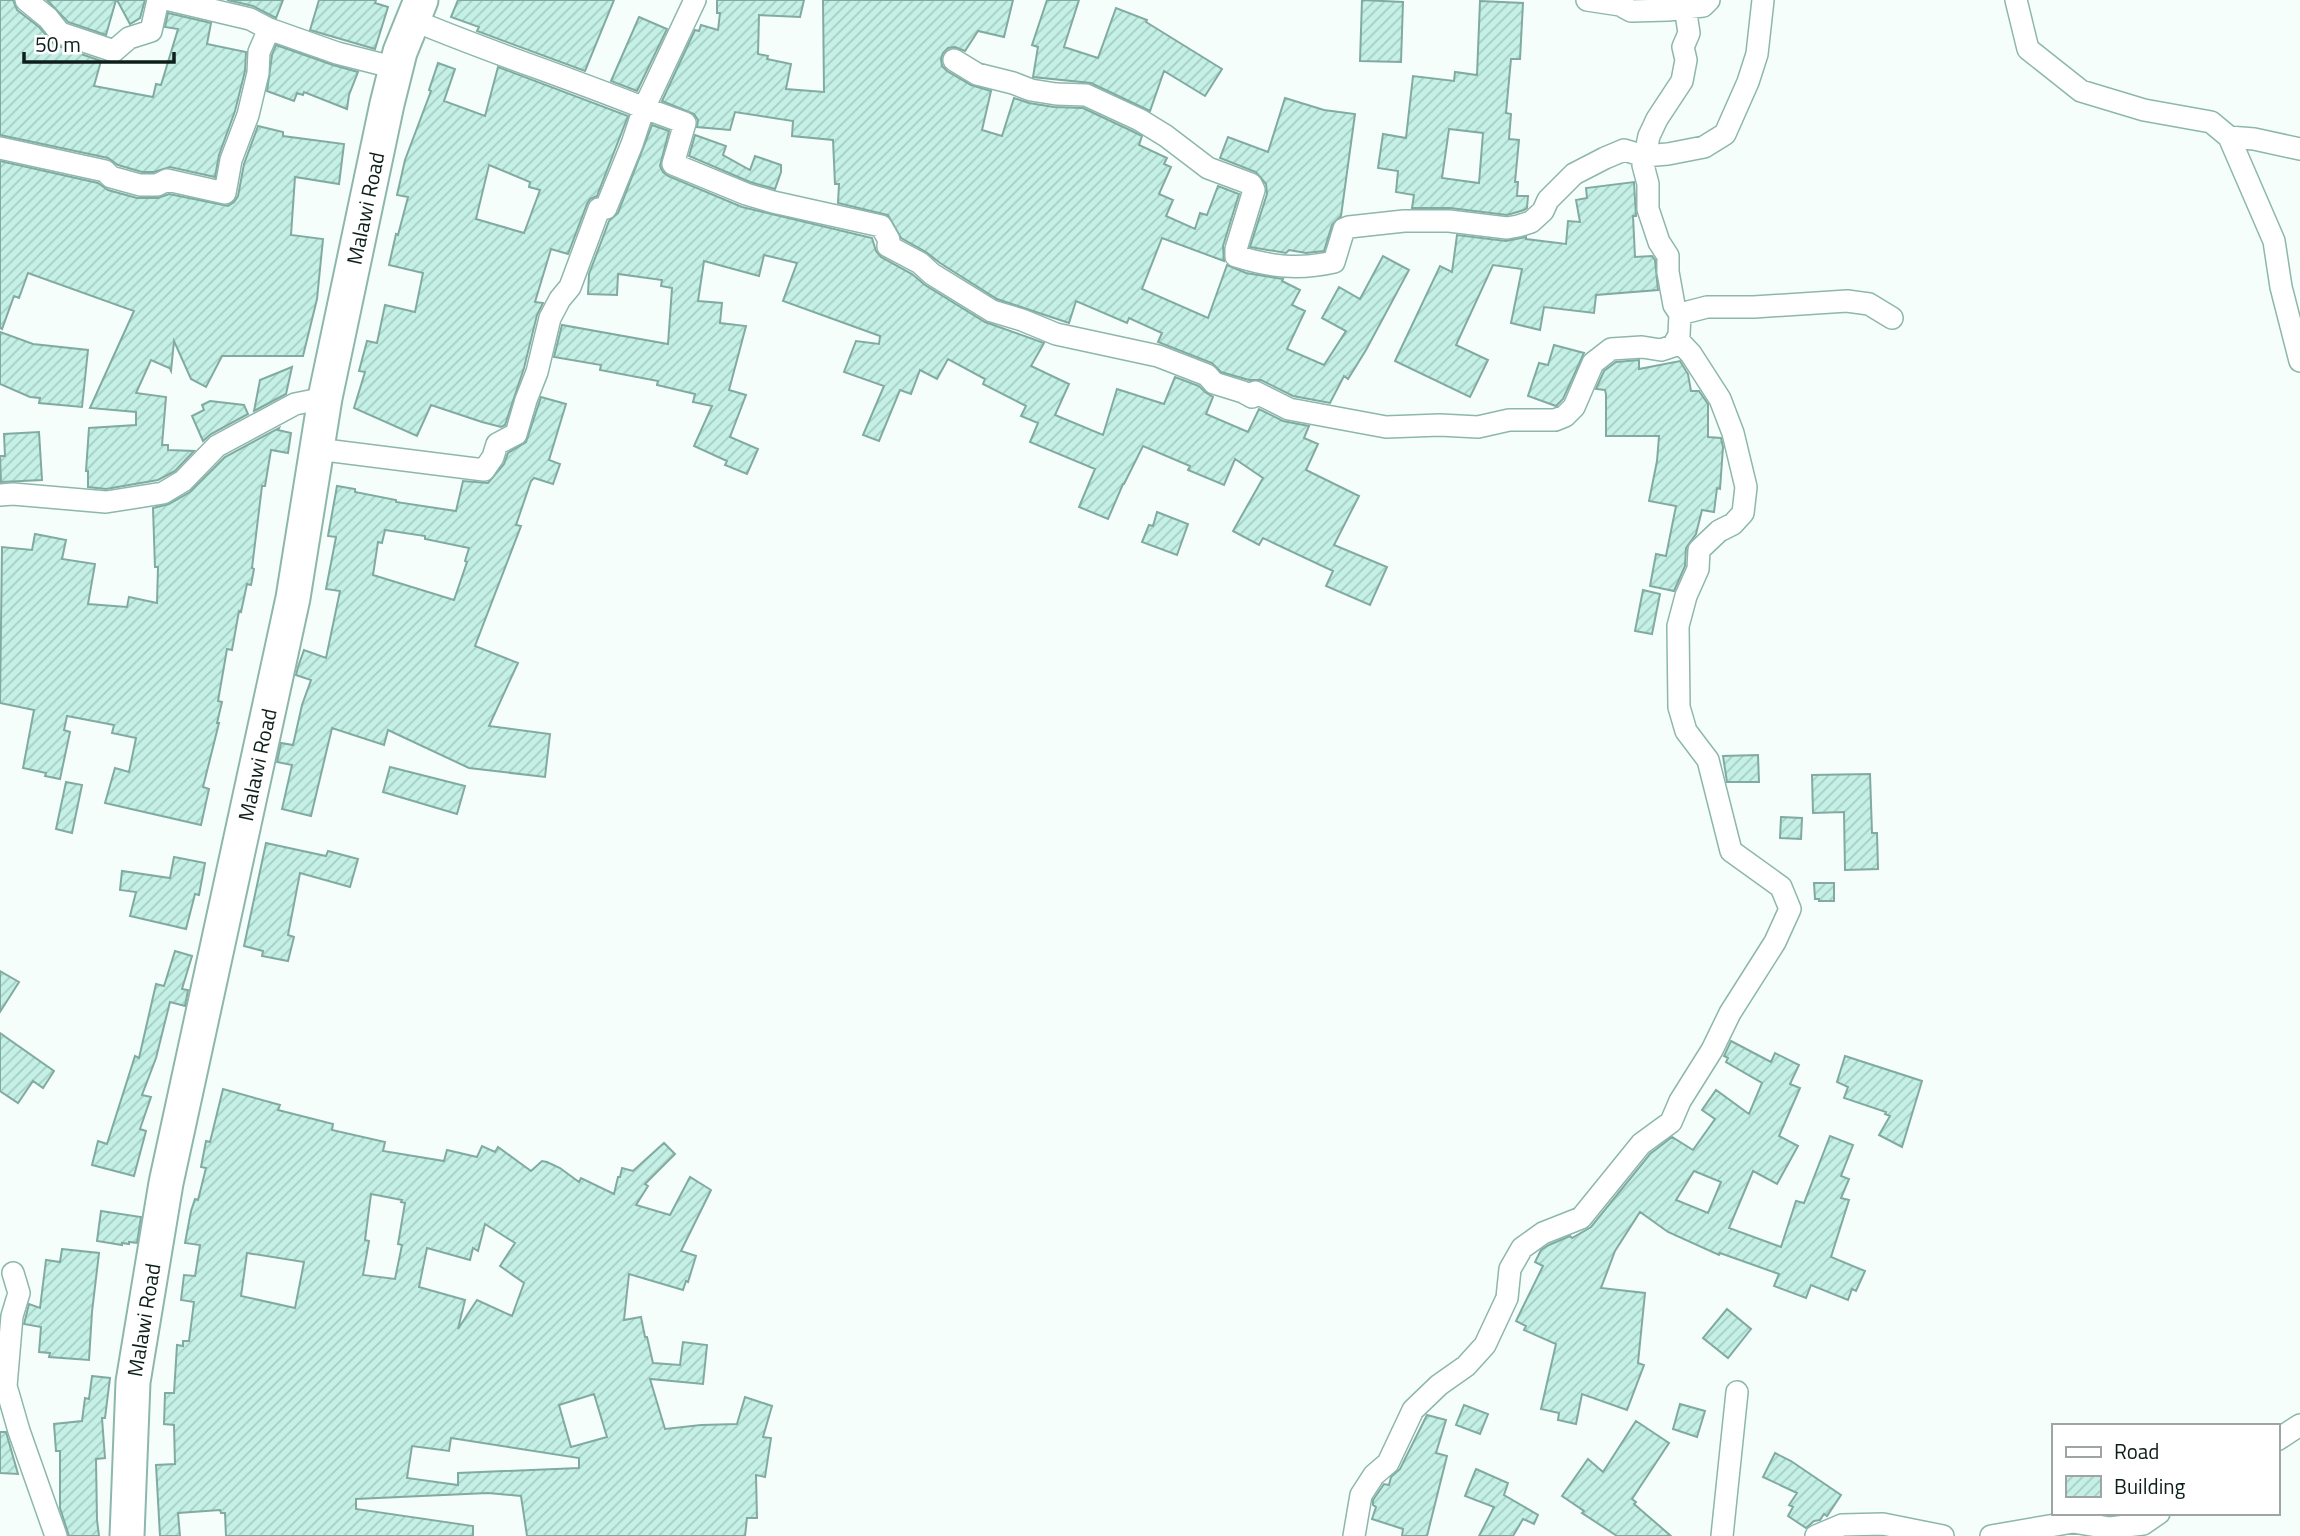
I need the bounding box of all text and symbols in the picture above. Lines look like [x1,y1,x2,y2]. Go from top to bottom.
scale bar [24,21,175,65]
text: 50 m [35,28,81,60]
street label: Malawi Road [338,149,392,267]
street label: Malawi Road [229,705,285,824]
street label: Malawi Road [118,1261,168,1379]
legend [2052,1424,2279,1515]
text: Road [2114,1435,2159,1467]
text: Building [2114,1470,2186,1502]

